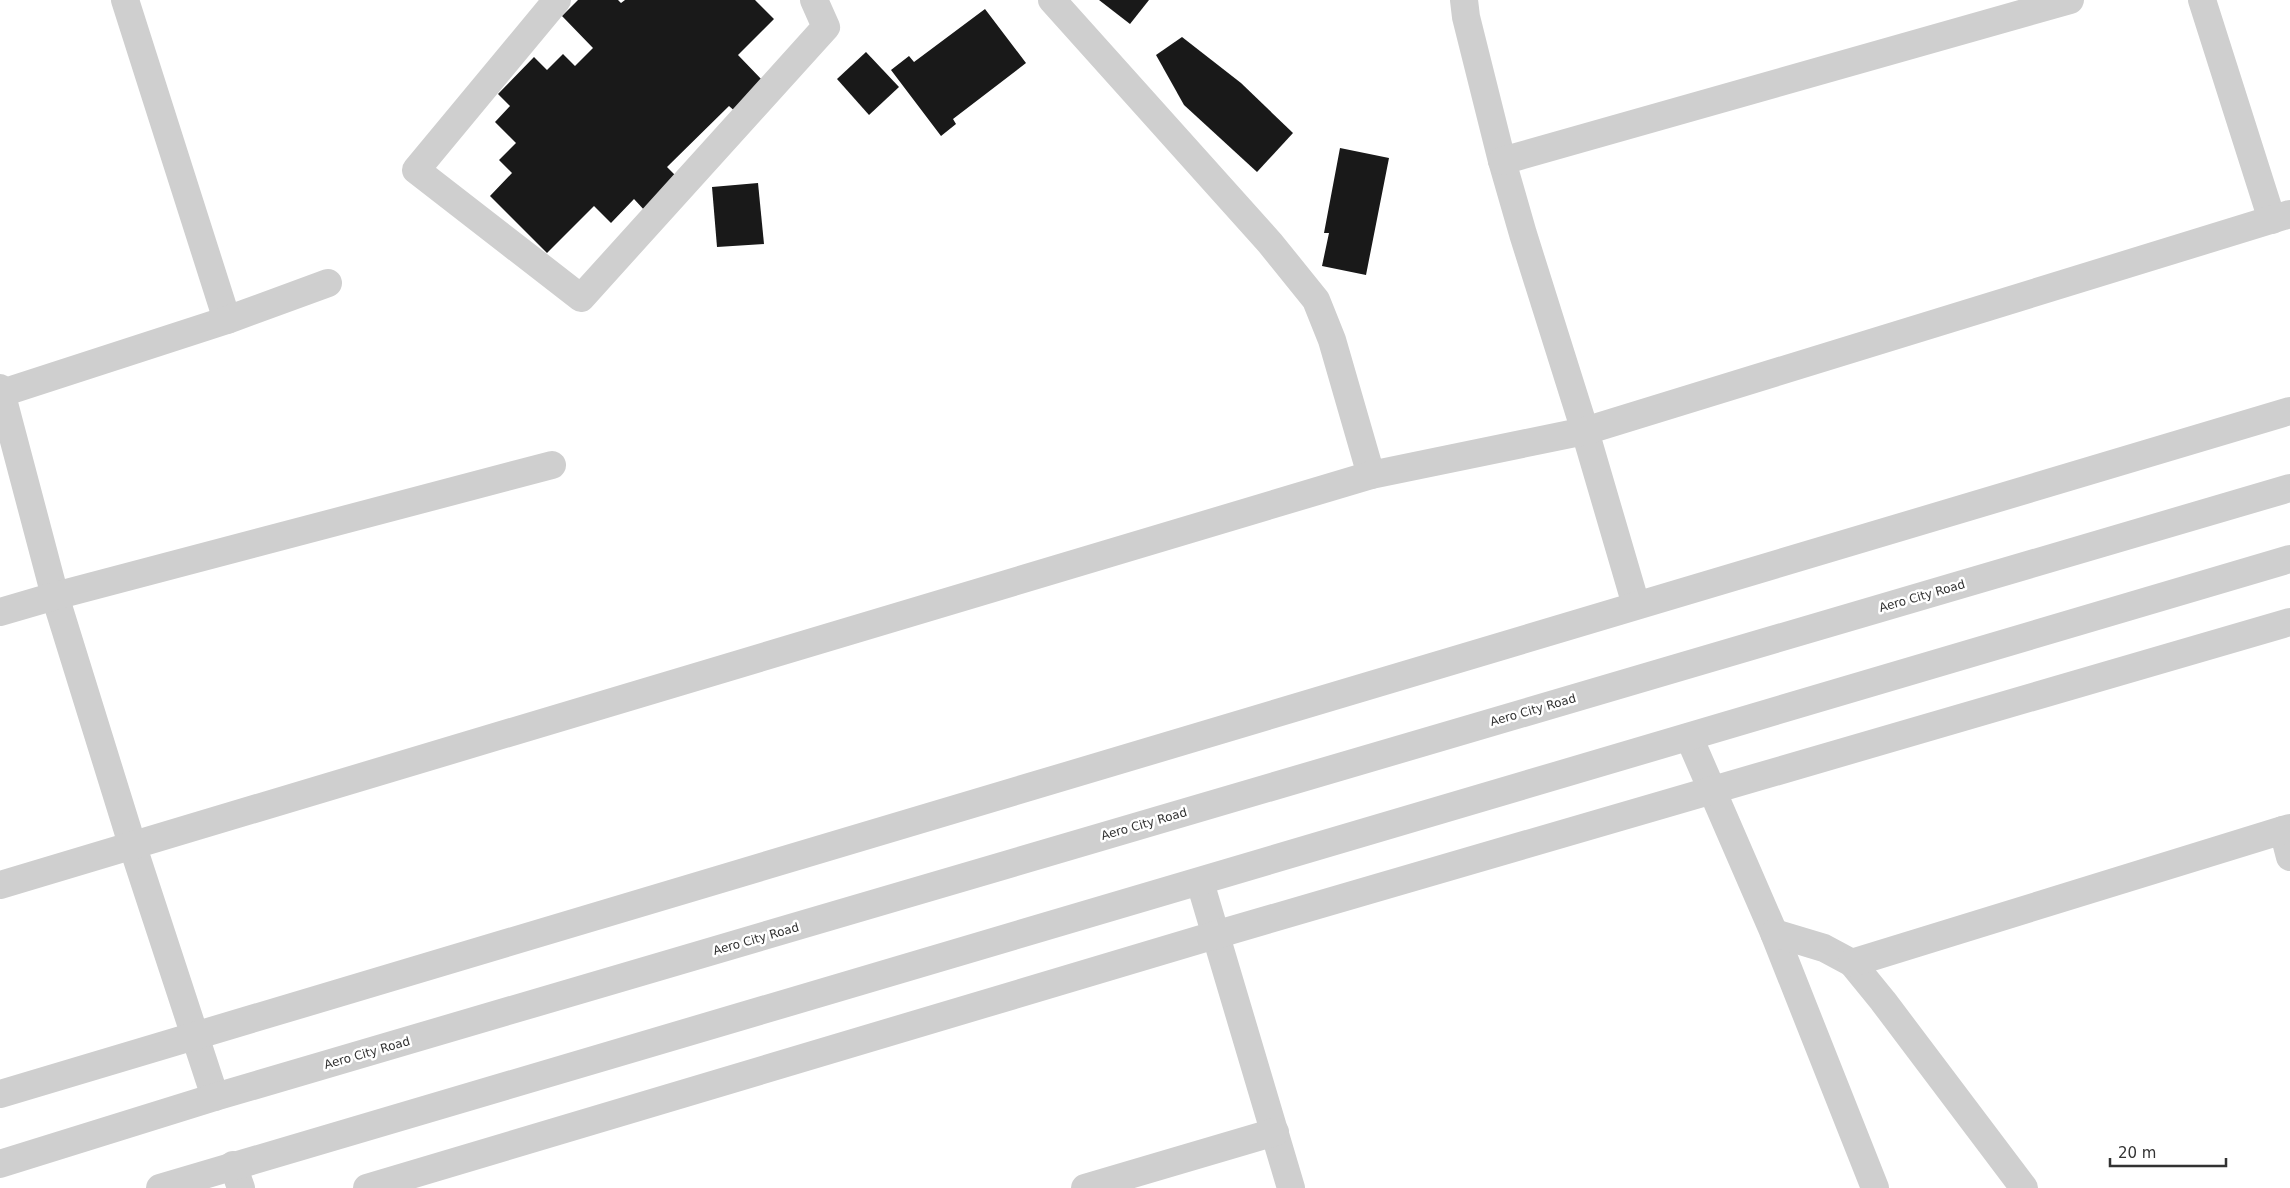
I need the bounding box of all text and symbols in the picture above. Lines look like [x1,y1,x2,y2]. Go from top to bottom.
street label: Aero City Road [1877,577,1967,615]
street label: Aero City Road [1488,691,1578,729]
street label: Aero City Road [1099,805,1189,843]
street label: Aero City Road [711,920,801,958]
street label: Aero City Road [322,1034,412,1072]
scale bar [2110,1136,2226,1168]
text: 20 m [2118,1144,2156,1162]

